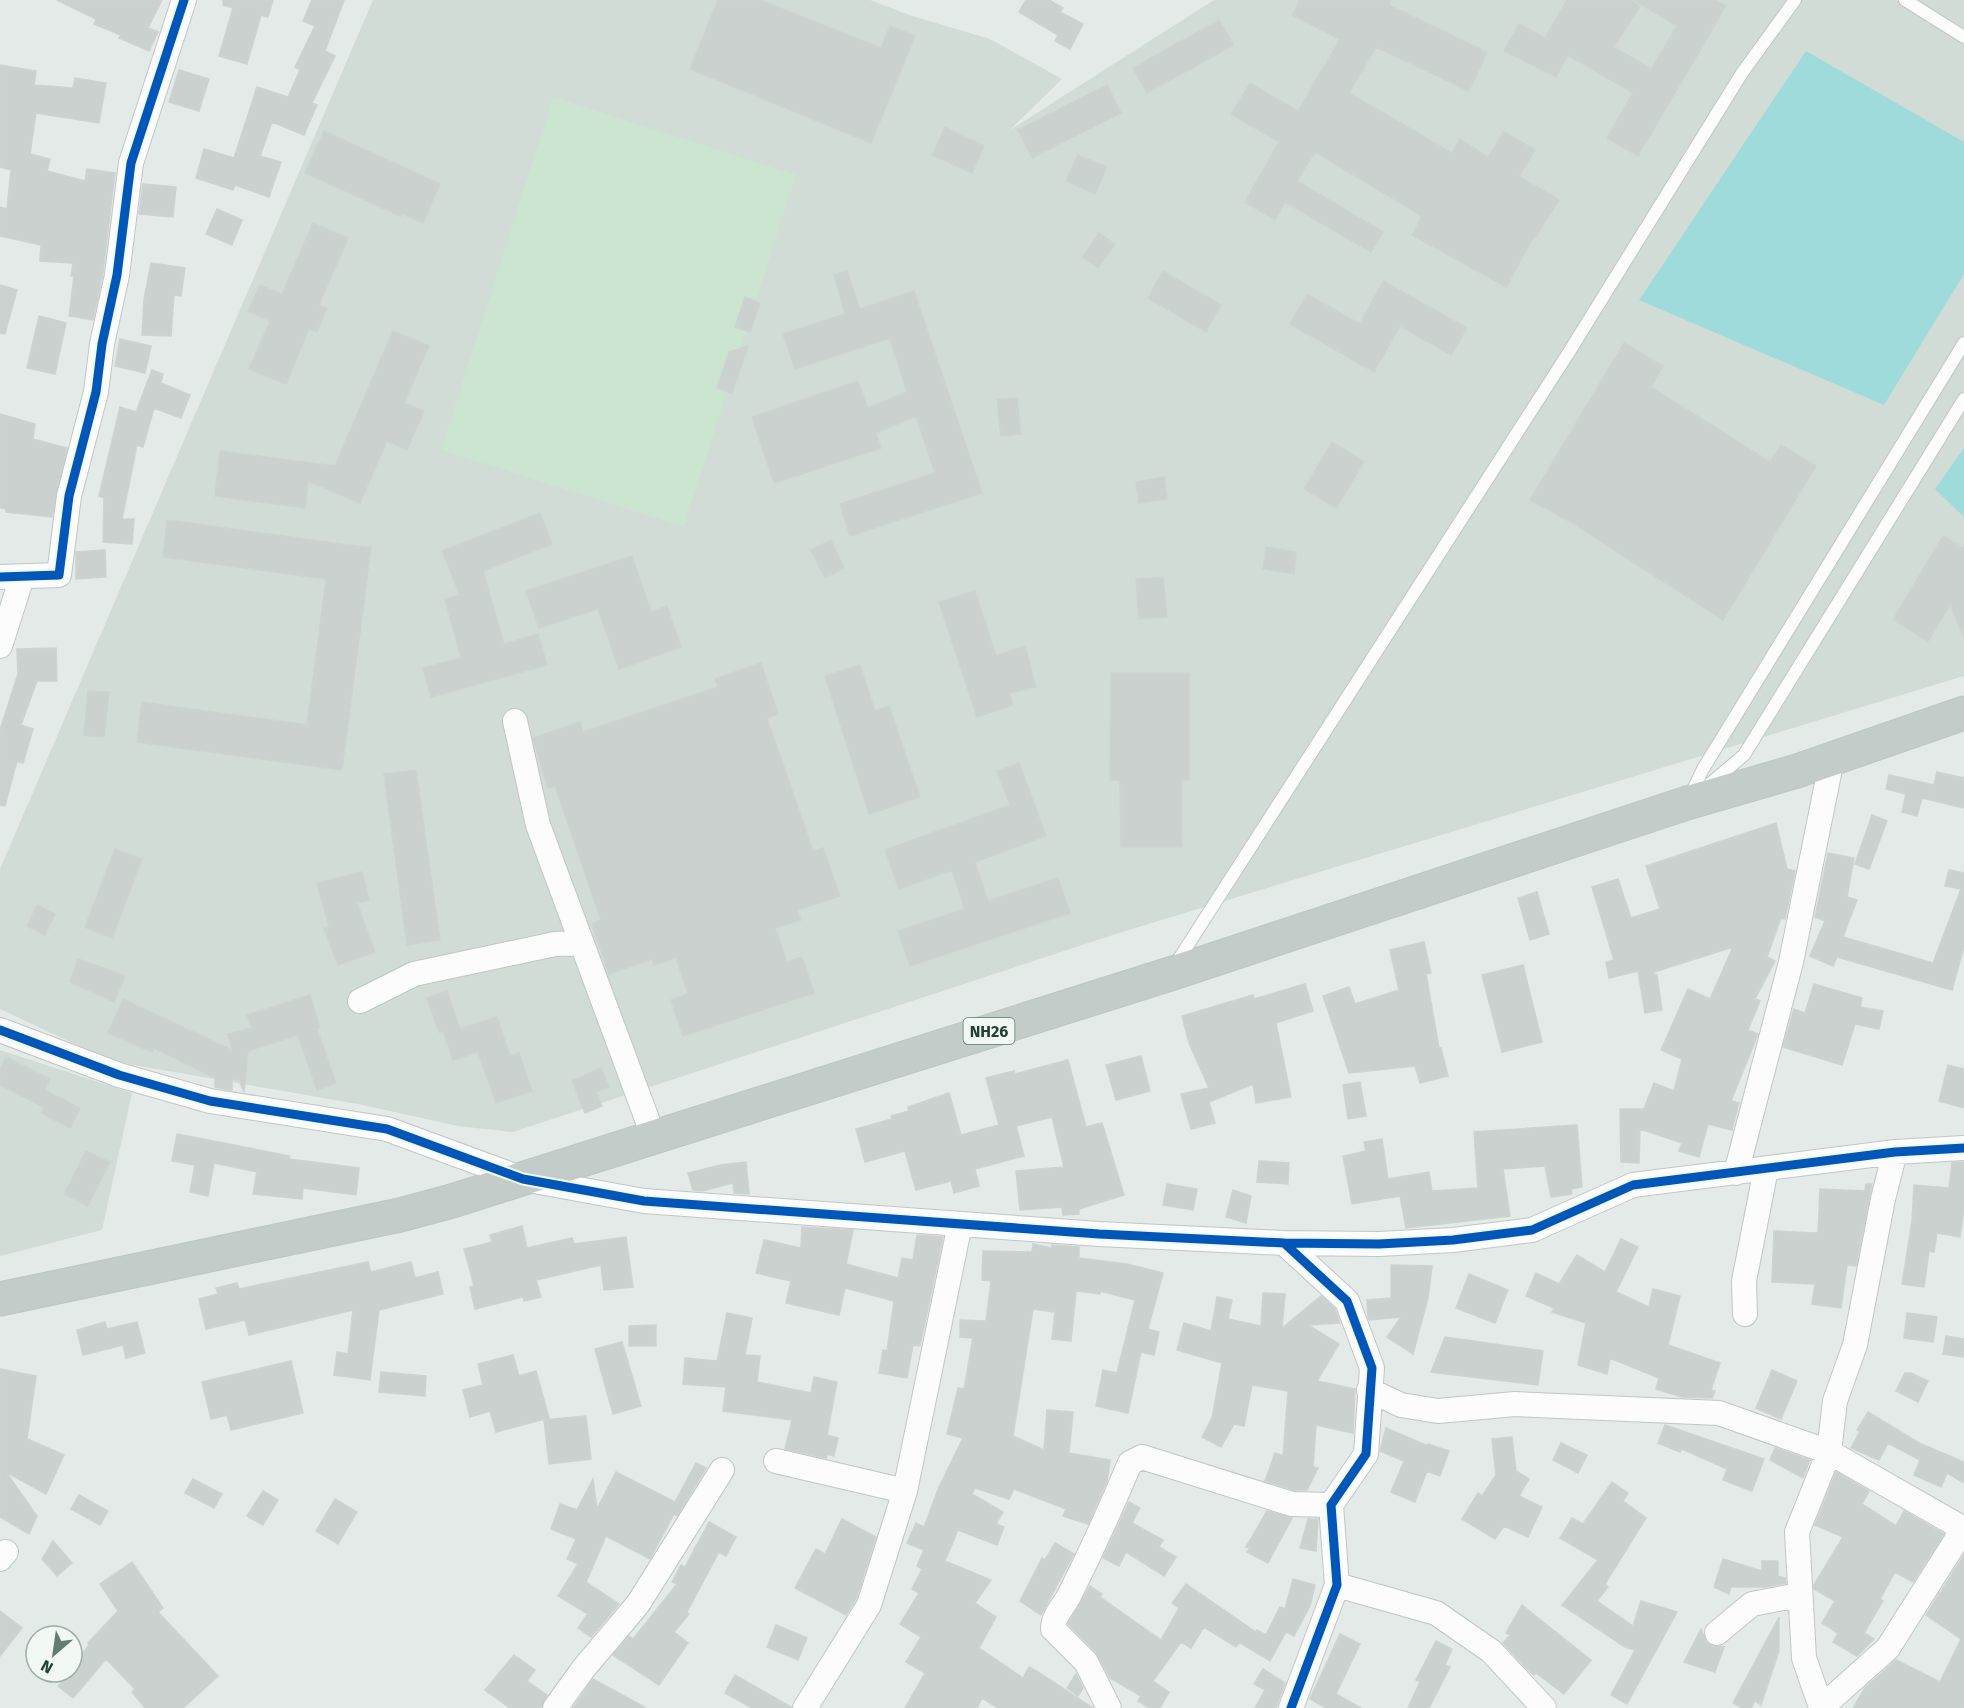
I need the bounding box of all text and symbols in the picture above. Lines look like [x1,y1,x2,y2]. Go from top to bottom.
road number: NH26 [964,1018,1014,1044]
north arrow [24,1624,84,1684]
text: N [38,1656,56,1678]

